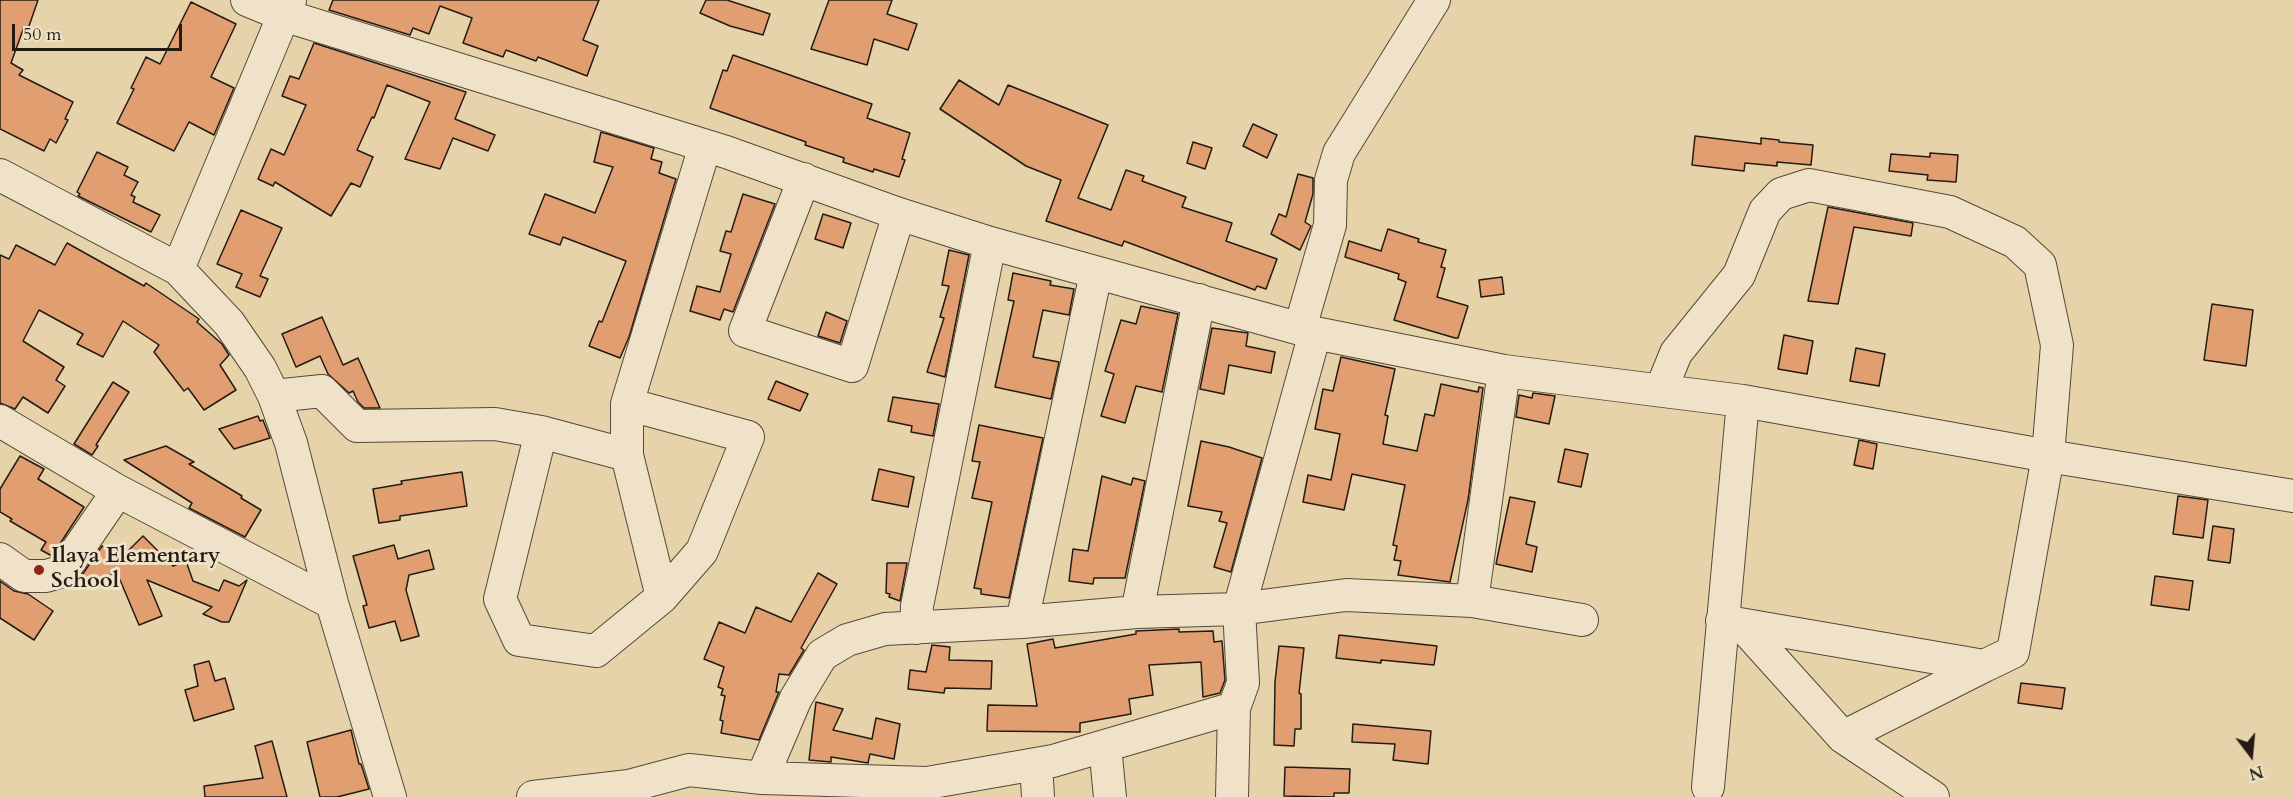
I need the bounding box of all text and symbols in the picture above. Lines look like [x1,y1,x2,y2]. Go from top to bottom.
scale bar [15,12,184,50]
text: 50 m [23,22,62,47]
place label: Ilaya Elementary School [51,544,220,596]
marker: Ilaya Elementary School [32,563,46,577]
north arrow [2221,725,2281,785]
text: N [2246,760,2266,785]

